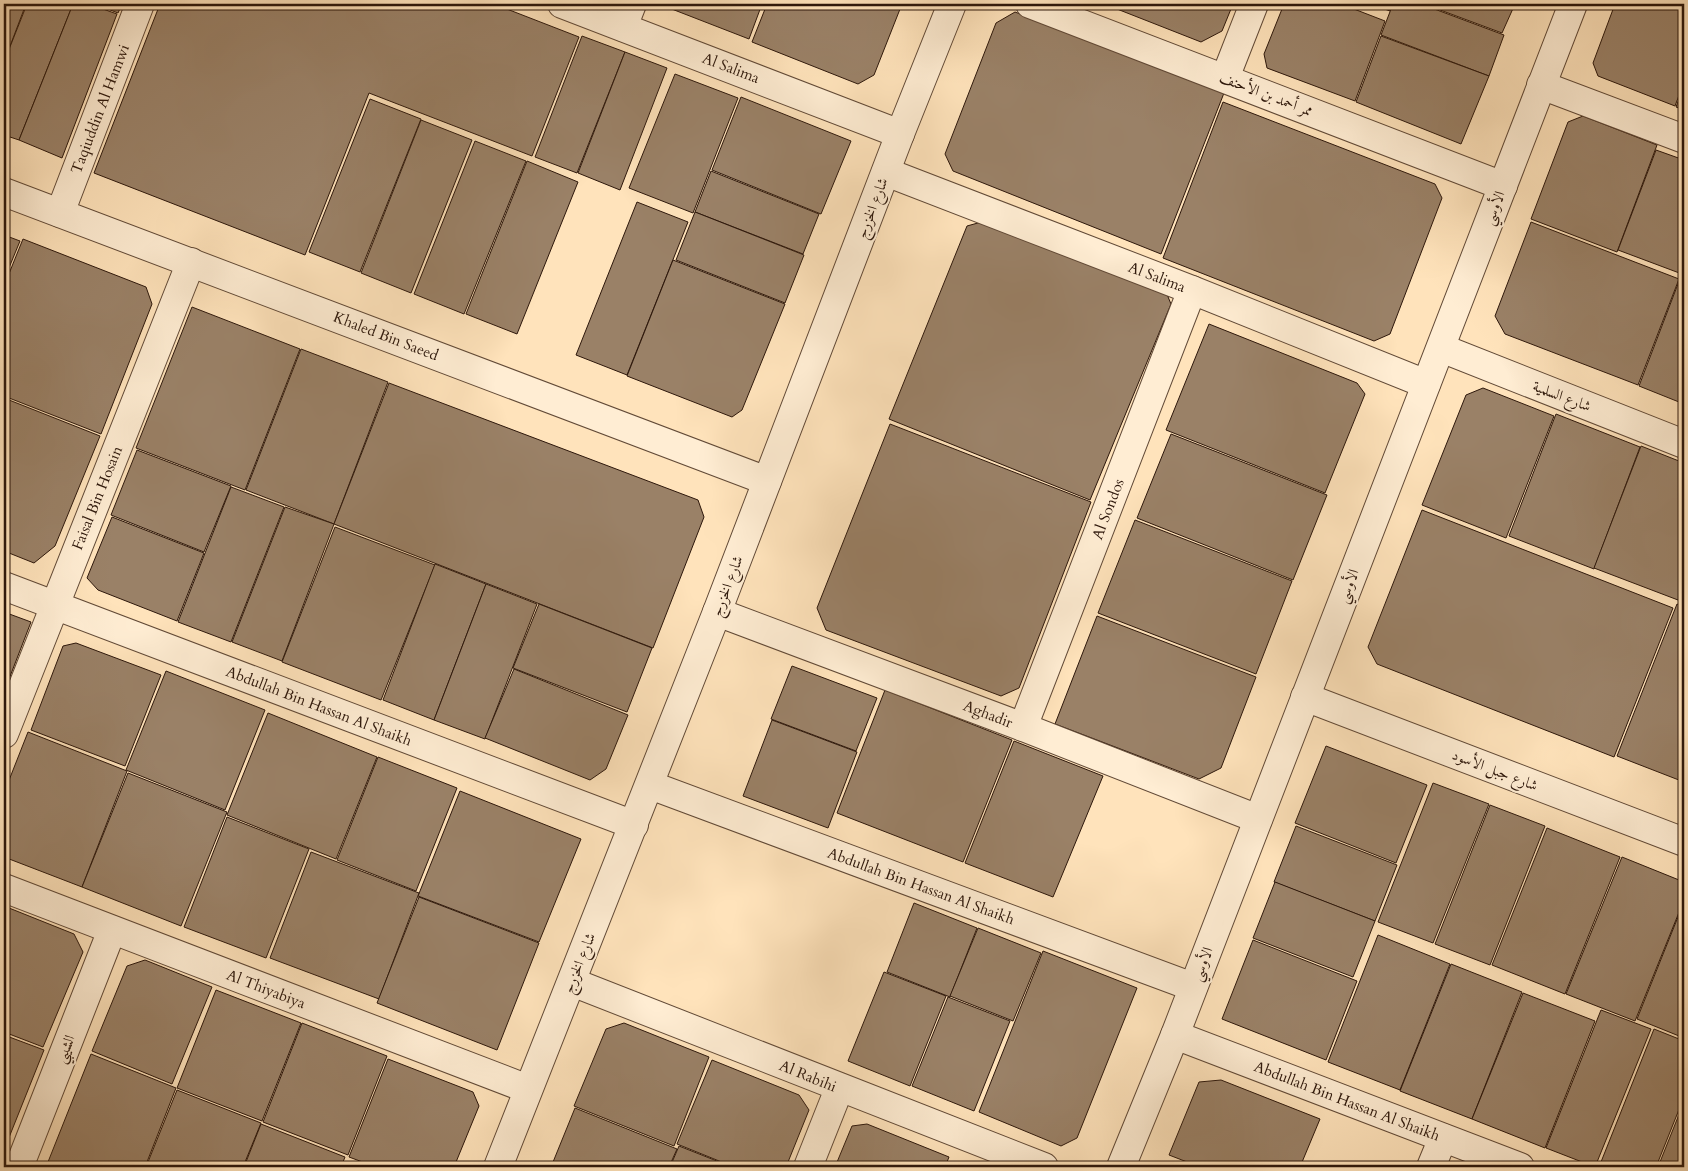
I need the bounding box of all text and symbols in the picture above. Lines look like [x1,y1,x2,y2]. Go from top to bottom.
street label: Taqiuddin Al Hamwi [66,41,134,177]
street label: Al Salima [700,48,763,88]
street label: ممر أحمد بن الأحنف [1217,66,1316,121]
street label: شارع الخزرج [851,175,896,242]
street label: الأوسي [1477,188,1513,229]
street label: Al Salima [1126,257,1189,297]
street label: Khaled Bin Saeed [331,307,441,365]
street label: شارع السلمية [1529,376,1594,419]
street label: Faisal Bin Hosain [67,443,127,553]
street label: Al Sondos [1087,476,1129,542]
street label: شارع الخزرج [706,553,751,620]
street label: الأوسي [1331,566,1367,607]
street label: Abdullah Bin Hassan Al Shaikh [223,661,416,751]
street label: Aghadir [960,695,1016,733]
street label: شارع جبل الأسود [1448,744,1541,798]
street label: Abdullah Bin Hassan Al Shaikh [825,843,1018,929]
street label: شارع الخزرج [558,930,603,997]
street label: الأوسي [1185,944,1221,985]
street label: Al Thiyabiya [224,965,309,1013]
street label: الشيبي [50,1032,83,1068]
street label: Al Rabihi [776,1055,840,1097]
street label: Abdullah Bin Hassan Al Shaikh [1251,1056,1444,1146]

